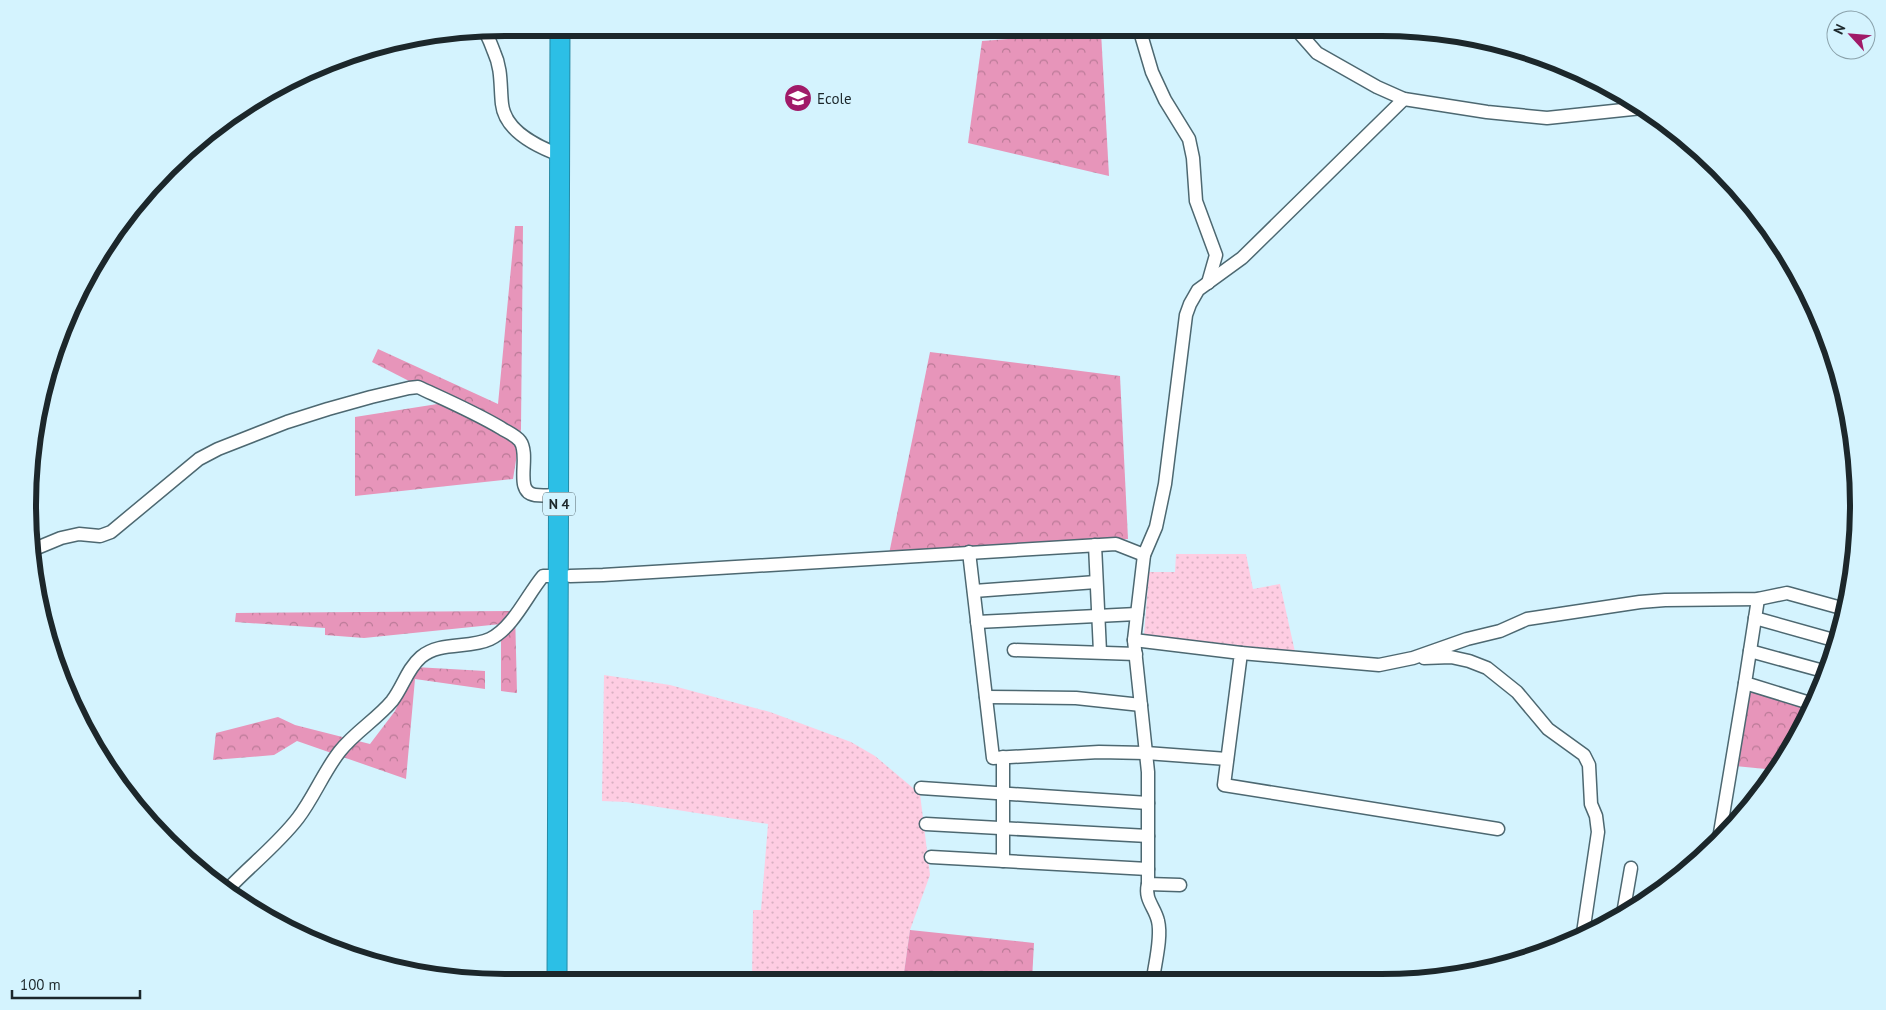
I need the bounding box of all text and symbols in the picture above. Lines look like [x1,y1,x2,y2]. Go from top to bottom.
north arrow [1826,10,1876,60]
text: N [1829,21,1849,37]
school or university icon: Ecole [783,83,813,113]
place label: Ecole [817,89,852,108]
road number: N 4 [543,492,575,516]
scale bar [12,968,140,1000]
text: 100 m [20,975,61,994]

